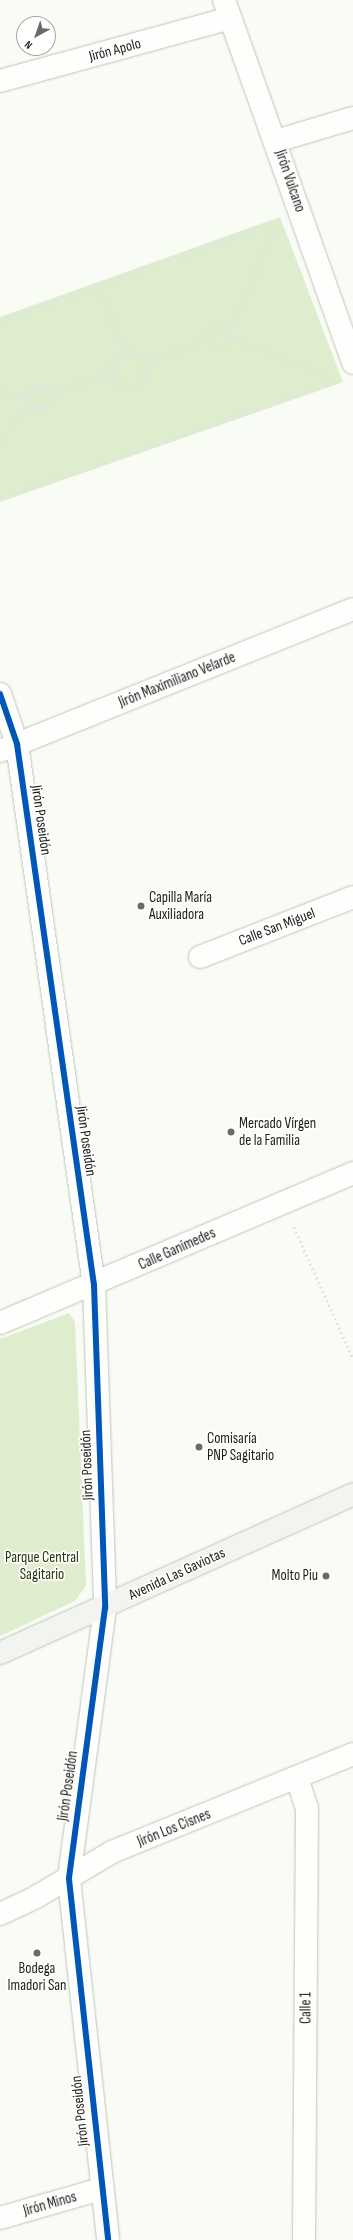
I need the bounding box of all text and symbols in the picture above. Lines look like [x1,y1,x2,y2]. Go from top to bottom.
north arrow [16,16,56,56]
street label: Jirón Apolo [87,34,143,66]
text: N [22,38,35,52]
street label: Jirón Vulcano [271,147,309,215]
street label: Jirón Maximiliano Velarde [116,648,238,712]
street label: Jirón Poseidón [27,784,55,856]
place label: Capilla María Auxiliadora [149,888,212,923]
marker: Capilla María Auxiliadora [136,901,146,911]
street label: Calle San Miguel [236,904,318,950]
street label: Jirón Poseidón [72,1105,100,1177]
place label: Mercado Vírgen de la Familia [239,1114,316,1149]
marker: Mercado Vírgen de la Familia [226,1127,236,1137]
street label: Calle Ganímedes [136,1224,218,1274]
street label: Jirón Poseidón [77,1429,97,1501]
place label: Comisaría PNP Sagitario [207,1429,274,1464]
marker: Comisaría PNP Sagitario [194,1442,204,1452]
street label: Avenida Las Gaviotas [126,1544,228,1604]
park label: Parque Central Sagitario [5,1548,79,1583]
place label: Molto Piu [272,1567,318,1585]
marker: Molto Piu [321,1571,331,1581]
street label: Jirón Poseidón [54,1750,82,1822]
street label: Jirón Los Cisnes [135,1805,213,1851]
marker: Bodega Imadori San [32,1948,42,1958]
place label: Bodega Imadori San [7,1959,67,1994]
street label: Calle 1 [297,1992,315,2024]
street label: Jirón Poseidón [67,2075,93,2147]
street label: Jirón Minos [21,2188,79,2220]

